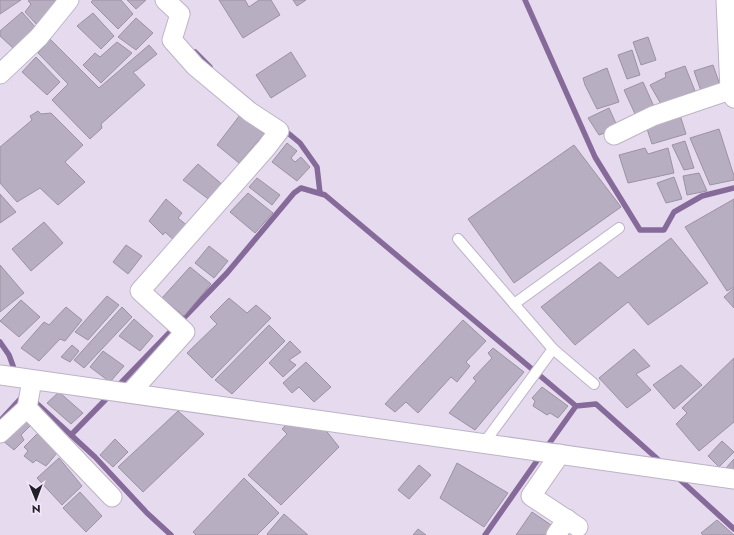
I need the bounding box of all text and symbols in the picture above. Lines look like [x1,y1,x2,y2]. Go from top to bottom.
north arrow [16,479,56,519]
text: N [32,501,41,517]

